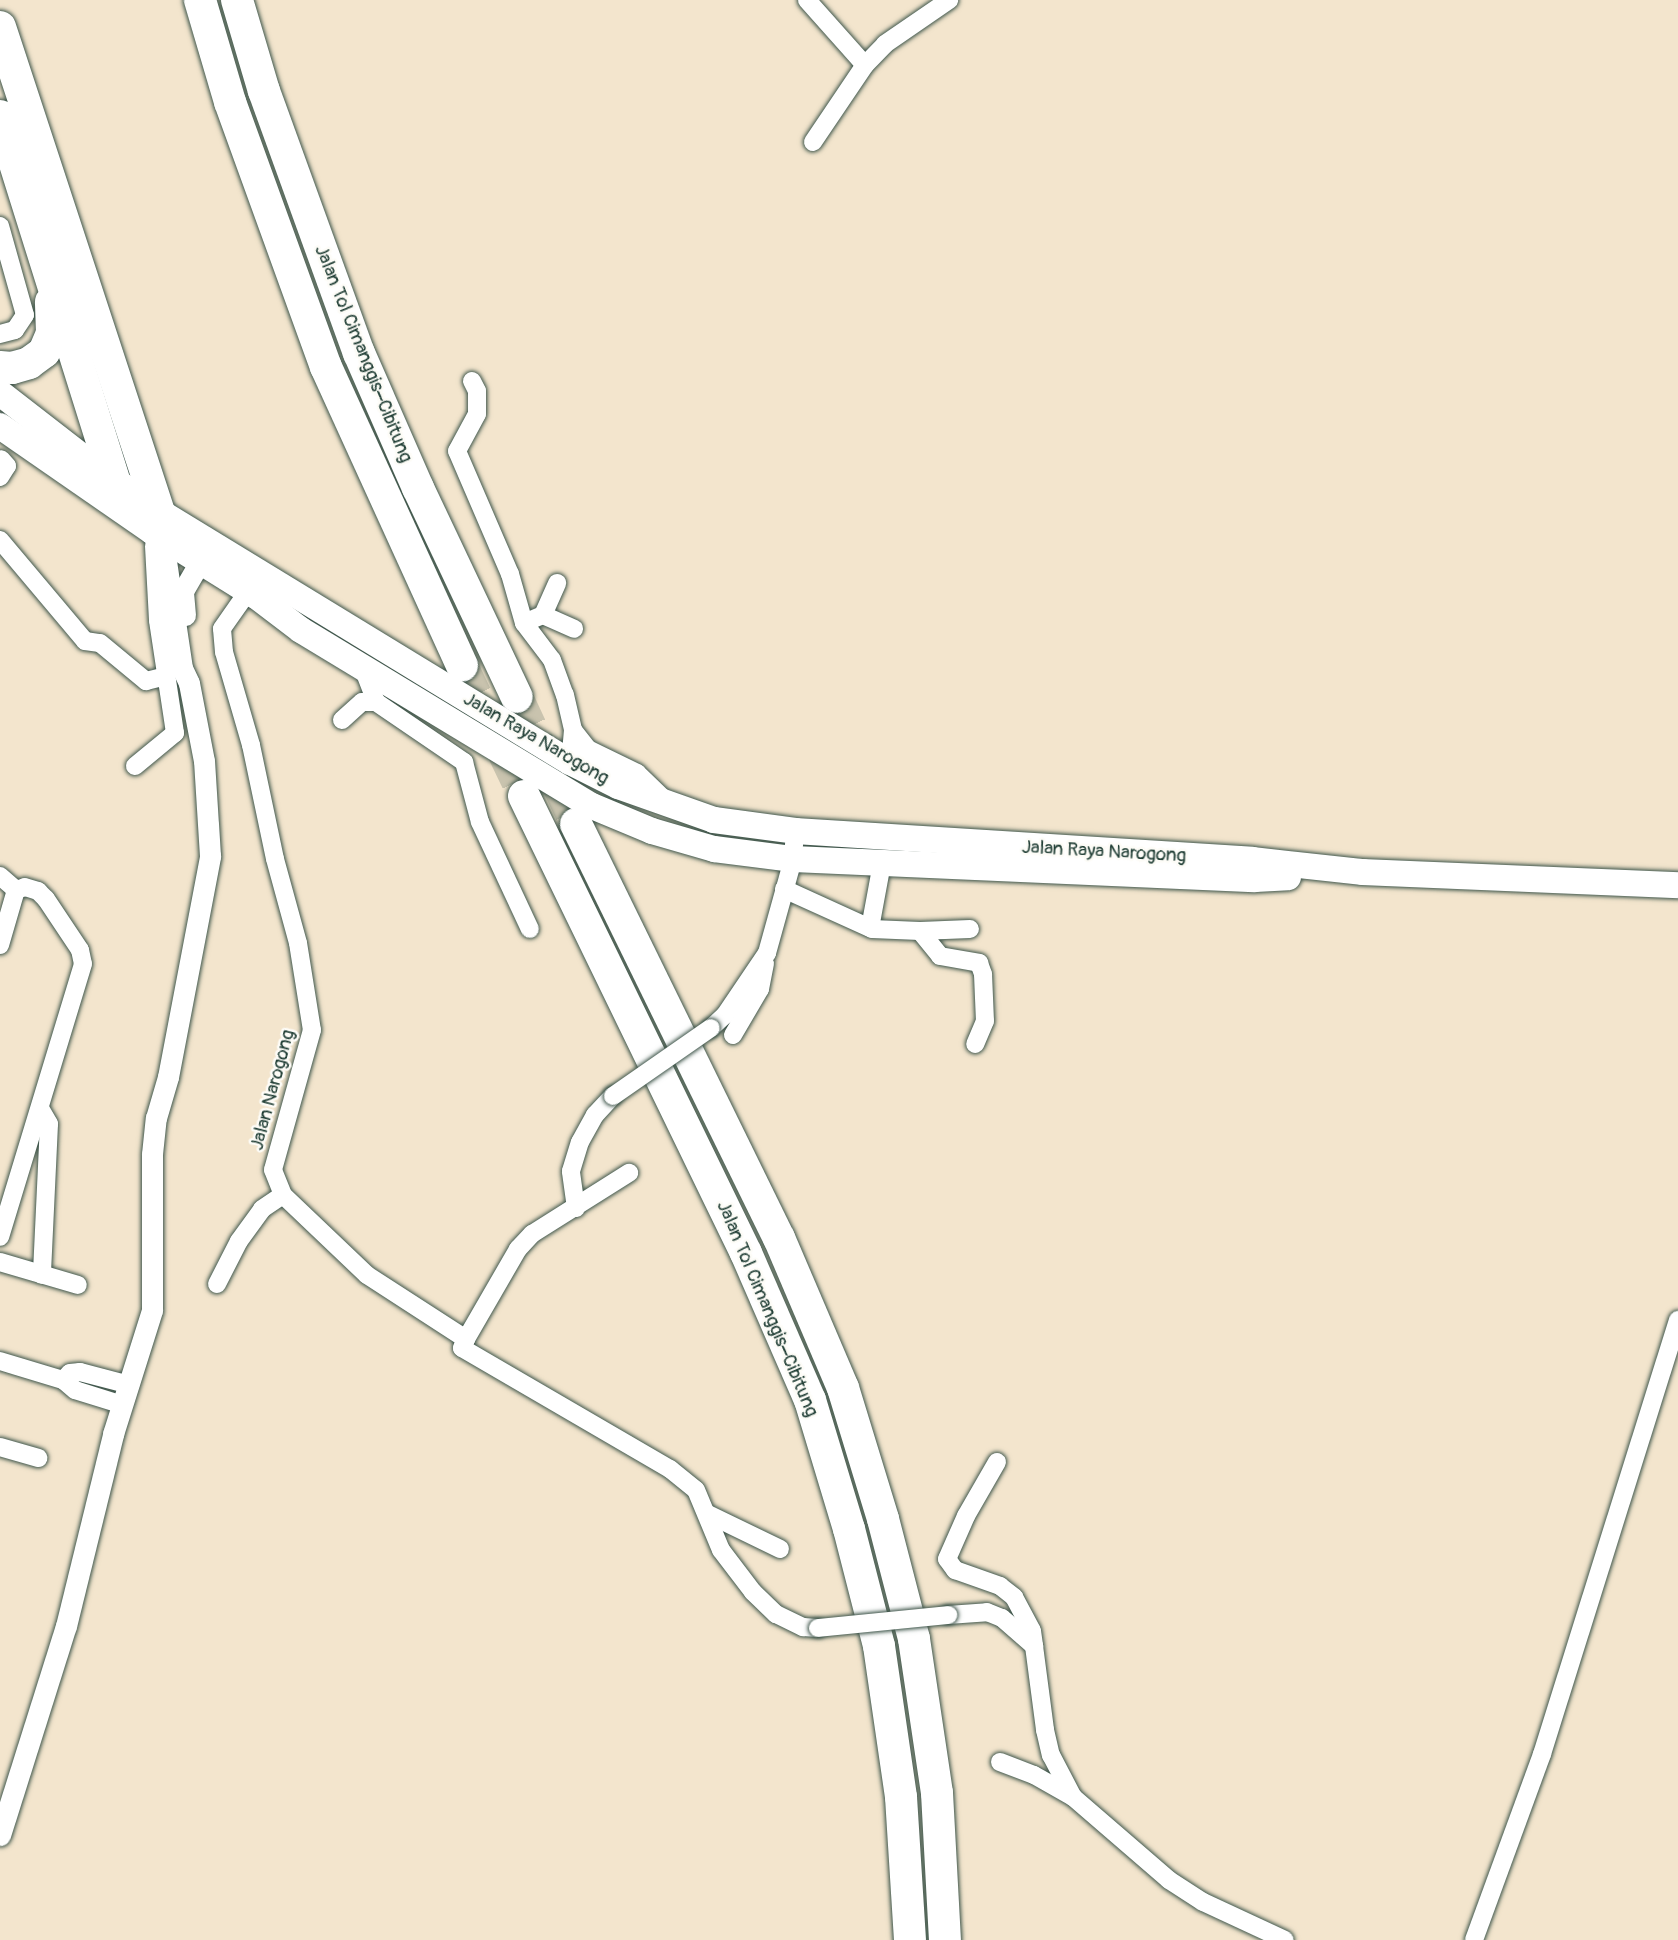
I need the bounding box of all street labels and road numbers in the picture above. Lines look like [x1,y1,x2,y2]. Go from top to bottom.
street label: Jalan Tol Cimanggis–Cibitung [309,242,417,466]
street label: Jalan Raya Narogong [459,688,613,790]
street label: Jalan Raya Narogong [1021,836,1187,868]
street label: Jalan Narogong [246,1027,300,1153]
street label: Jalan Tol Cimanggis–Cibitung [711,1198,823,1420]

